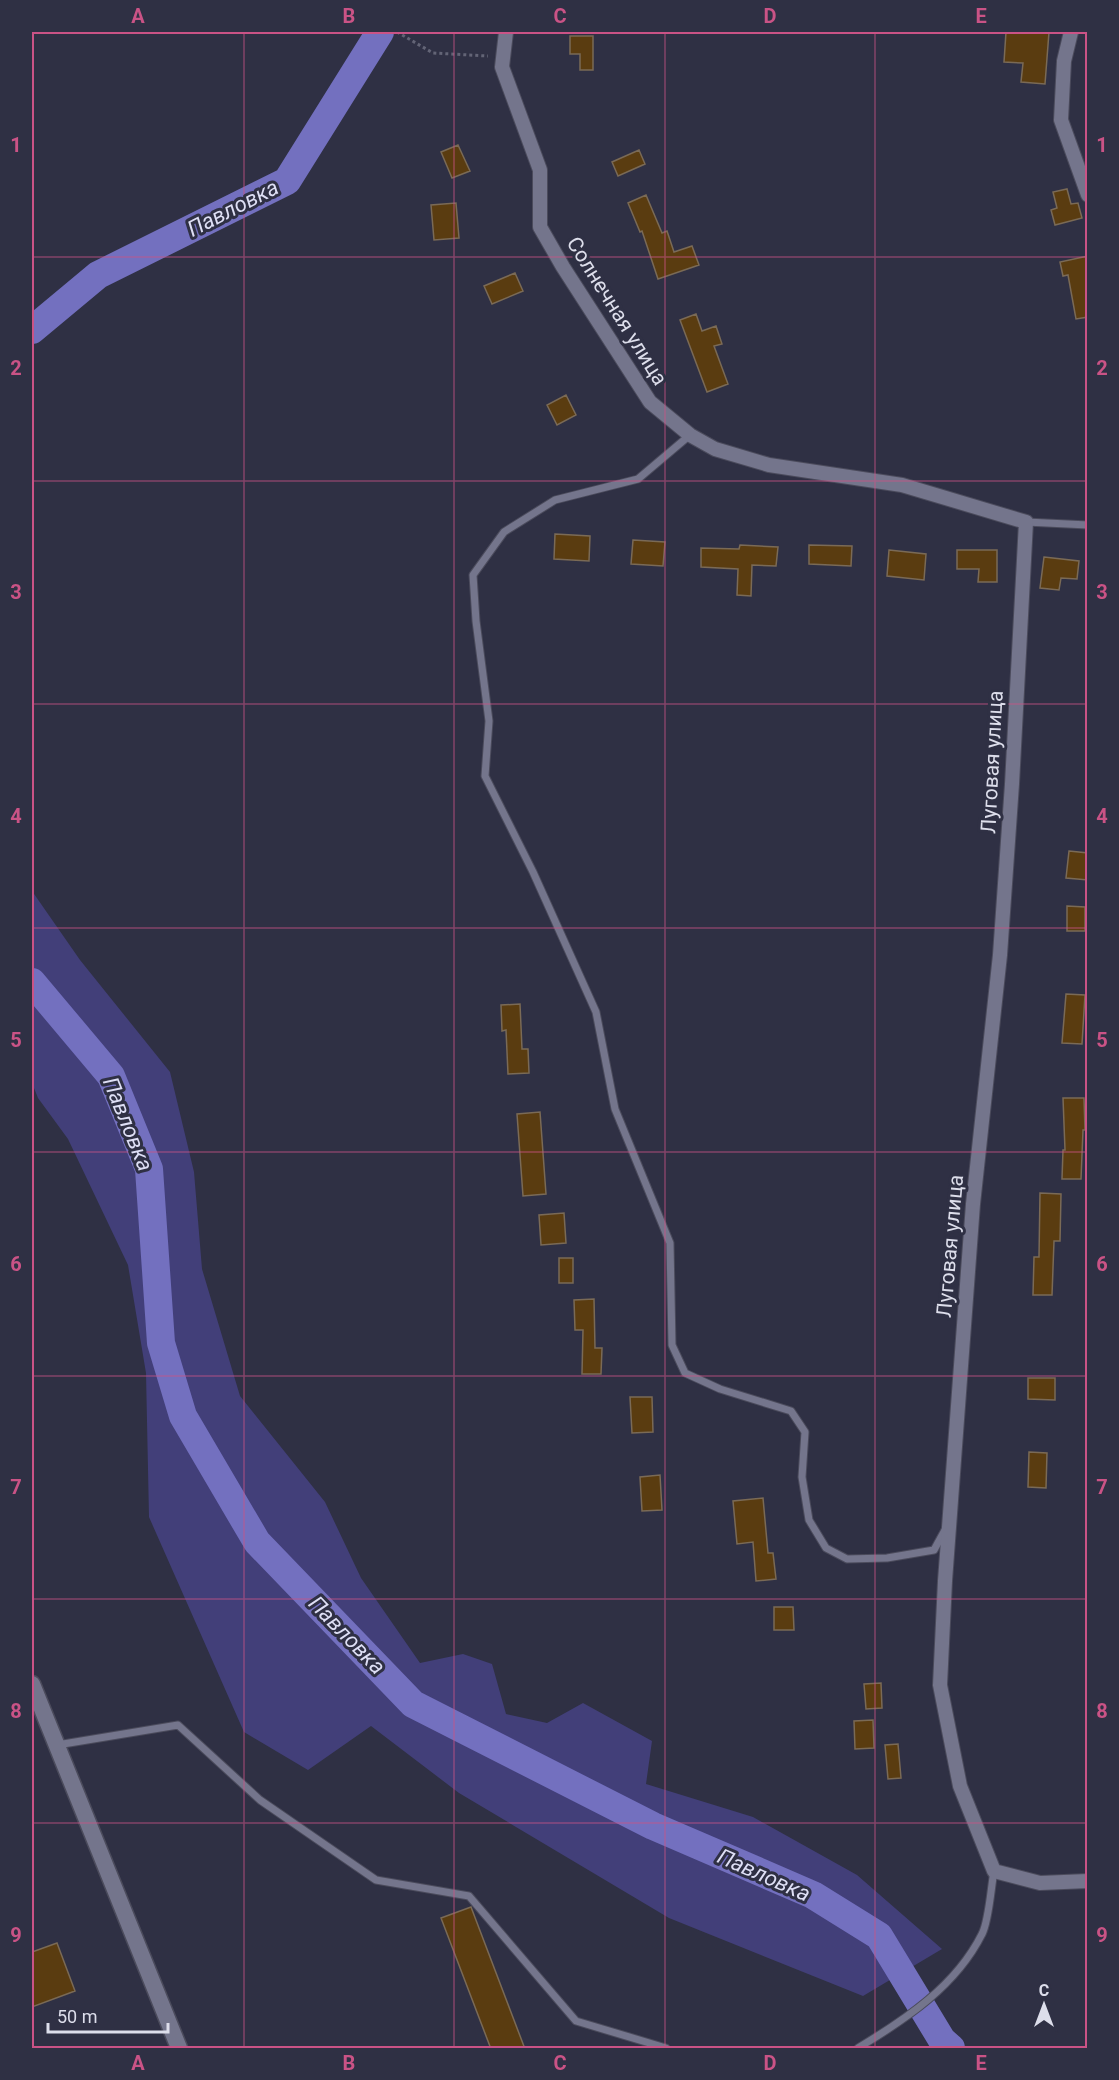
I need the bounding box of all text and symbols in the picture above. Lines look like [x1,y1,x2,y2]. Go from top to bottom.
text: A [131,4,145,28]
text: B [343,4,355,28]
text: C [553,4,567,28]
text: D [764,4,777,28]
text: E [975,4,987,28]
text: 1 [10,133,22,157]
text: 1 [1096,133,1108,157]
water label: Павловка [183,174,283,242]
street label: Солнечная улица [562,232,672,390]
text: 2 [10,356,22,380]
text: 2 [1096,356,1108,380]
text: 3 [10,580,22,604]
text: 3 [1096,580,1108,604]
street label: Луговая улица [976,690,1008,834]
text: 4 [10,804,22,828]
text: 4 [1096,804,1108,828]
text: 5 [10,1028,22,1052]
text: 5 [1096,1028,1108,1052]
water label: Павловка [98,1073,158,1175]
street label: Луговая улица [932,1174,968,1318]
text: 6 [10,1252,22,1276]
text: 6 [1096,1252,1108,1276]
text: 7 [10,1475,22,1499]
text: 7 [1096,1475,1108,1499]
water label: Павловка [304,1591,390,1679]
text: 8 [10,1699,22,1723]
text: 8 [1096,1699,1108,1723]
water label: Павловка [714,1843,814,1907]
text: 9 [10,1923,22,1947]
text: 9 [1096,1923,1108,1947]
north arrow [1014,1975,1074,2035]
text: С [1039,1981,1049,2000]
scale bar [48,1996,168,2034]
text: 50 m [57,2006,97,2027]
text: A [131,2051,145,2075]
text: B [343,2051,355,2075]
text: C [553,2051,567,2075]
text: D [764,2051,777,2075]
text: E [975,2051,987,2075]

